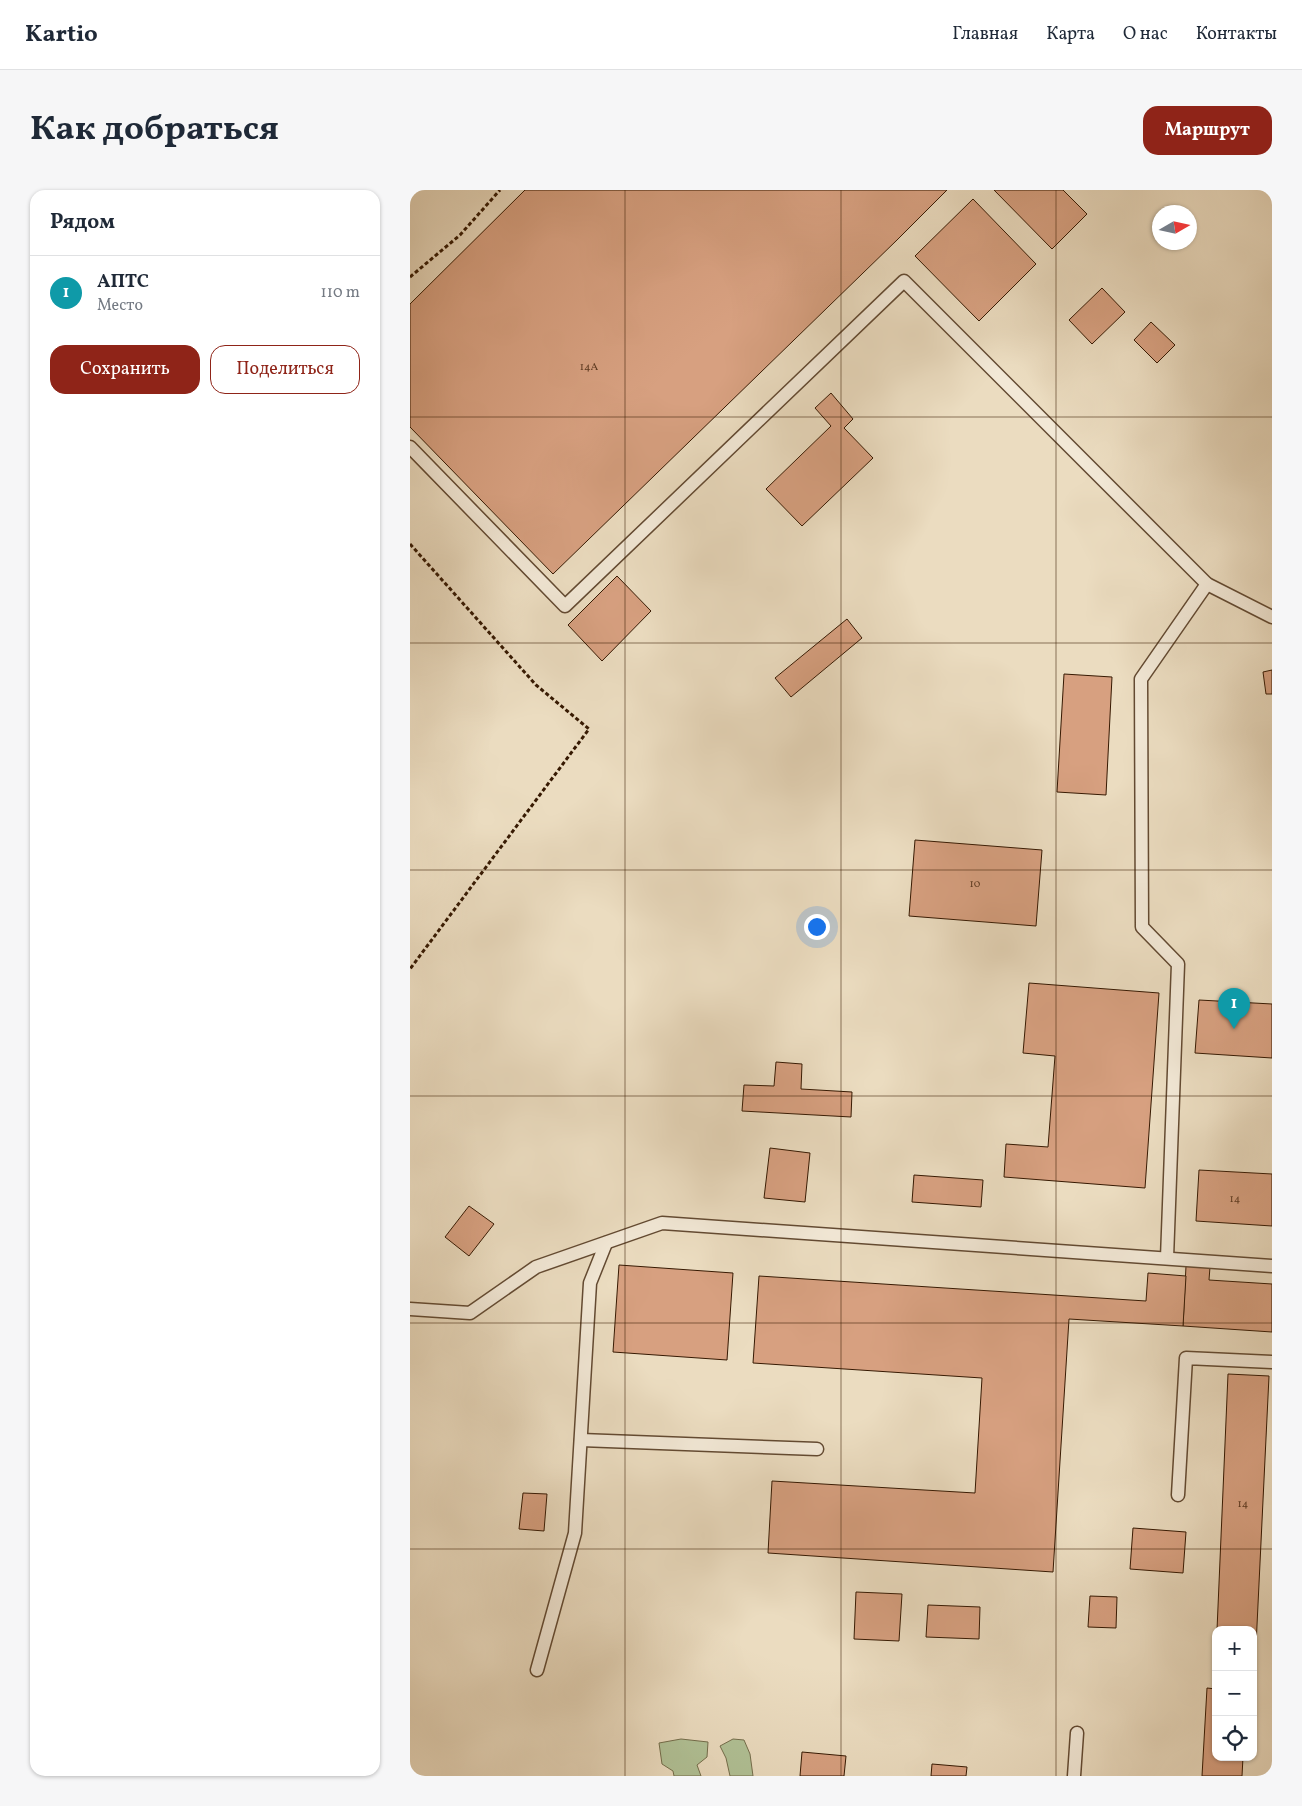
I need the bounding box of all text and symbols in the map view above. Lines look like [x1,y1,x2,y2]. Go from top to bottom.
text: Kartio [25,18,98,52]
text: Главная [952,22,1018,47]
text: Карта [1046,22,1095,47]
text: О нас [1123,22,1168,47]
text: Контакты [1196,22,1277,47]
text: Как добраться [30,106,279,154]
button: Маршрут [1143,106,1272,155]
north arrow [1152,205,1197,250]
text: Рядом [50,208,115,237]
text: АПТС [97,269,149,295]
text: 1 [63,282,69,304]
text: 110 m [321,282,360,304]
text: Место [97,295,143,317]
button: Сохранить [50,345,200,394]
button: Поделиться [210,345,360,394]
house number: 14А [580,360,599,375]
house number: 10 [970,877,981,892]
your location [804,914,830,940]
pin: 1 [1218,988,1250,1029]
house number: 14 [1230,1192,1241,1207]
house number: 14 [1238,1497,1249,1512]
map controls [1212,1626,1257,1761]
button: + [1212,1626,1257,1671]
button: − [1212,1671,1257,1716]
button: locate [1212,1716,1257,1761]

